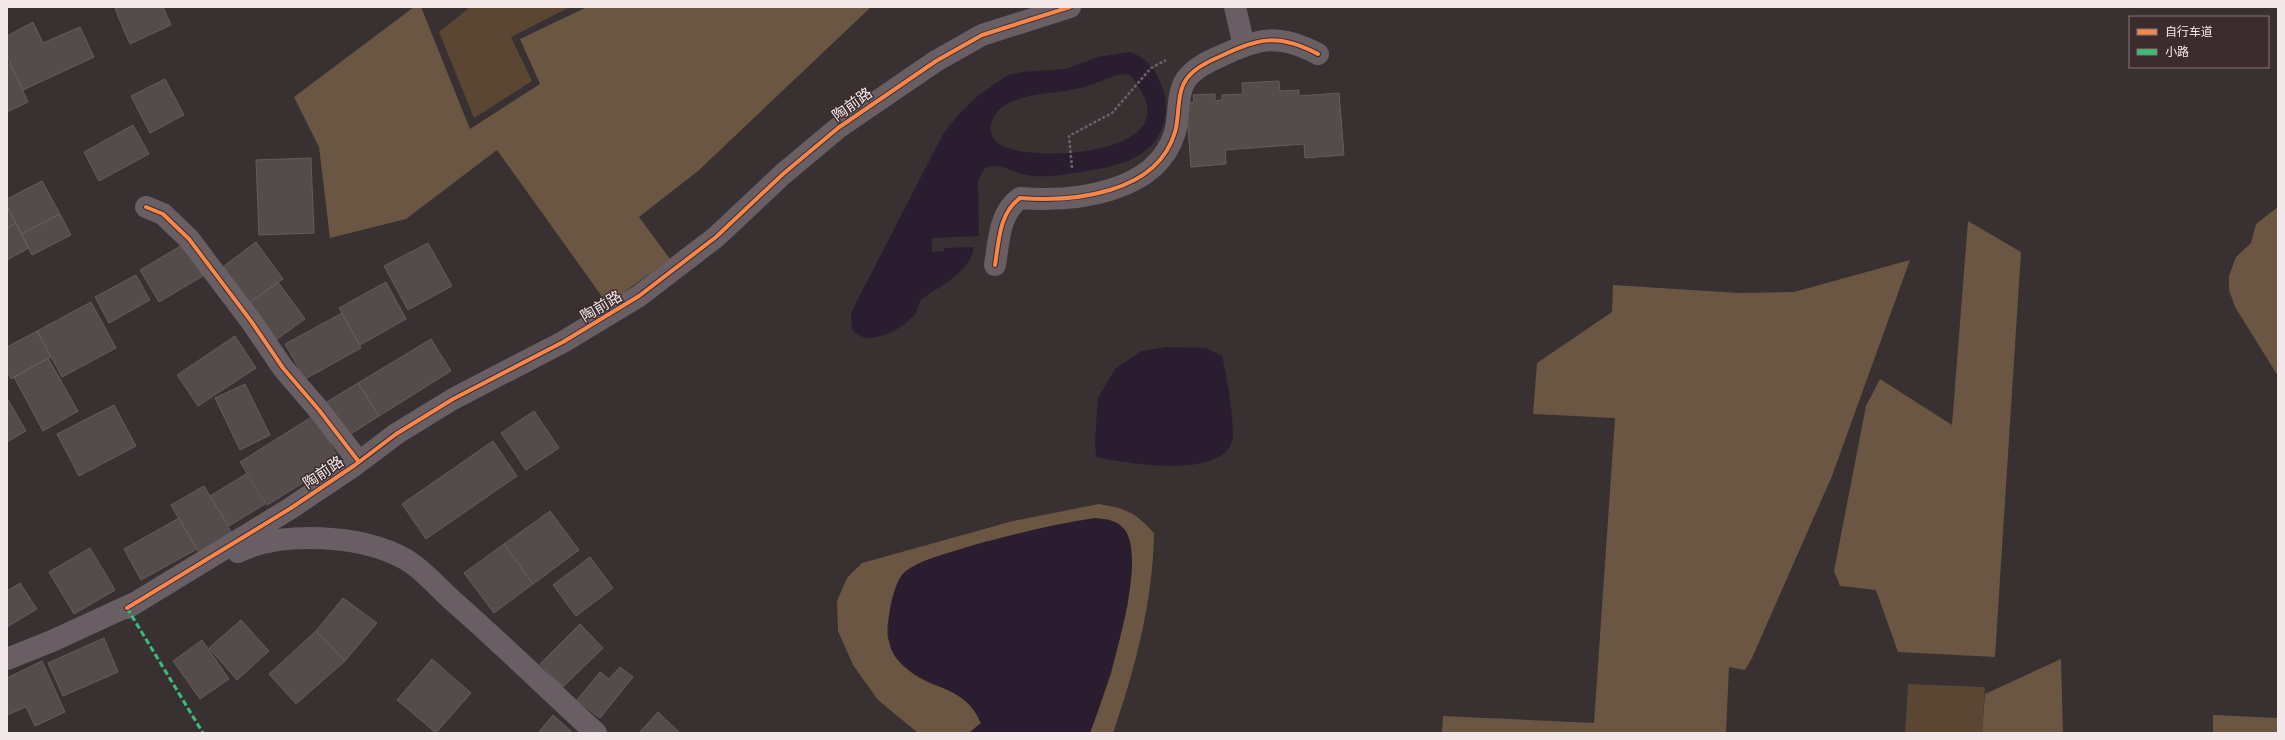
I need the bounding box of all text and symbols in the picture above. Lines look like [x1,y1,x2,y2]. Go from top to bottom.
legend [2129,16,2269,68]
text: 自行车道 [2165,24,2213,40]
text: 小路 [2165,44,2189,60]
street label: 陶前路 [828,83,876,125]
street label: 陶前路 [577,286,625,326]
street label: 陶前路 [299,452,347,492]

